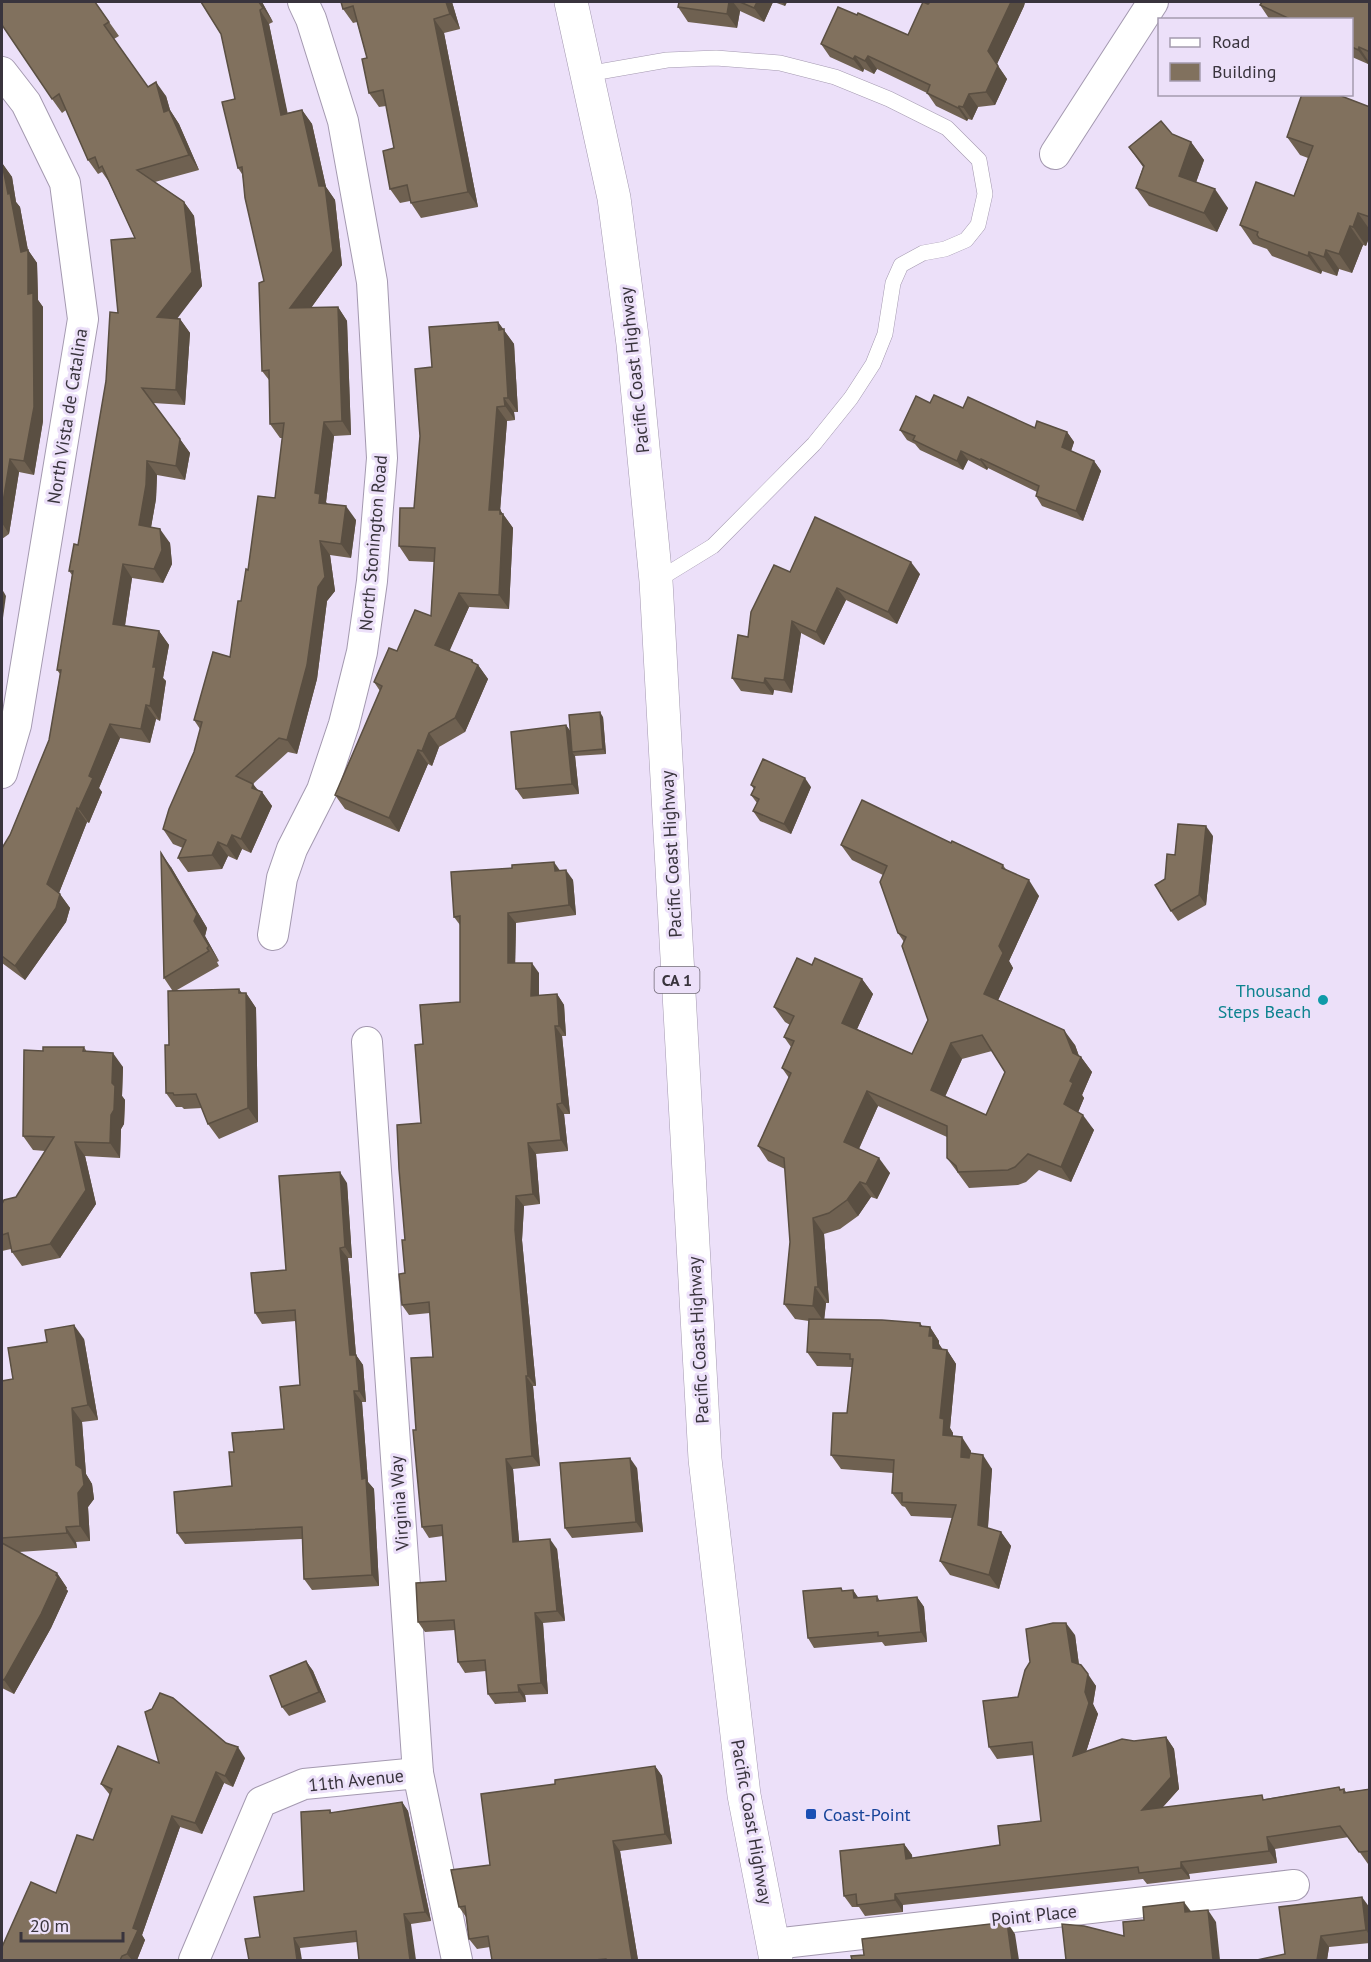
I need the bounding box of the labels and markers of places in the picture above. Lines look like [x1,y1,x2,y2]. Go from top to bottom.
place label: Thousand Steps Beach [1218,979,1311,1023]
marker: Thousand Steps Beach [1316,993,1330,1007]
place label: Coast-Point [823,1803,911,1826]
marker: Coast-Point [804,1807,818,1821]

